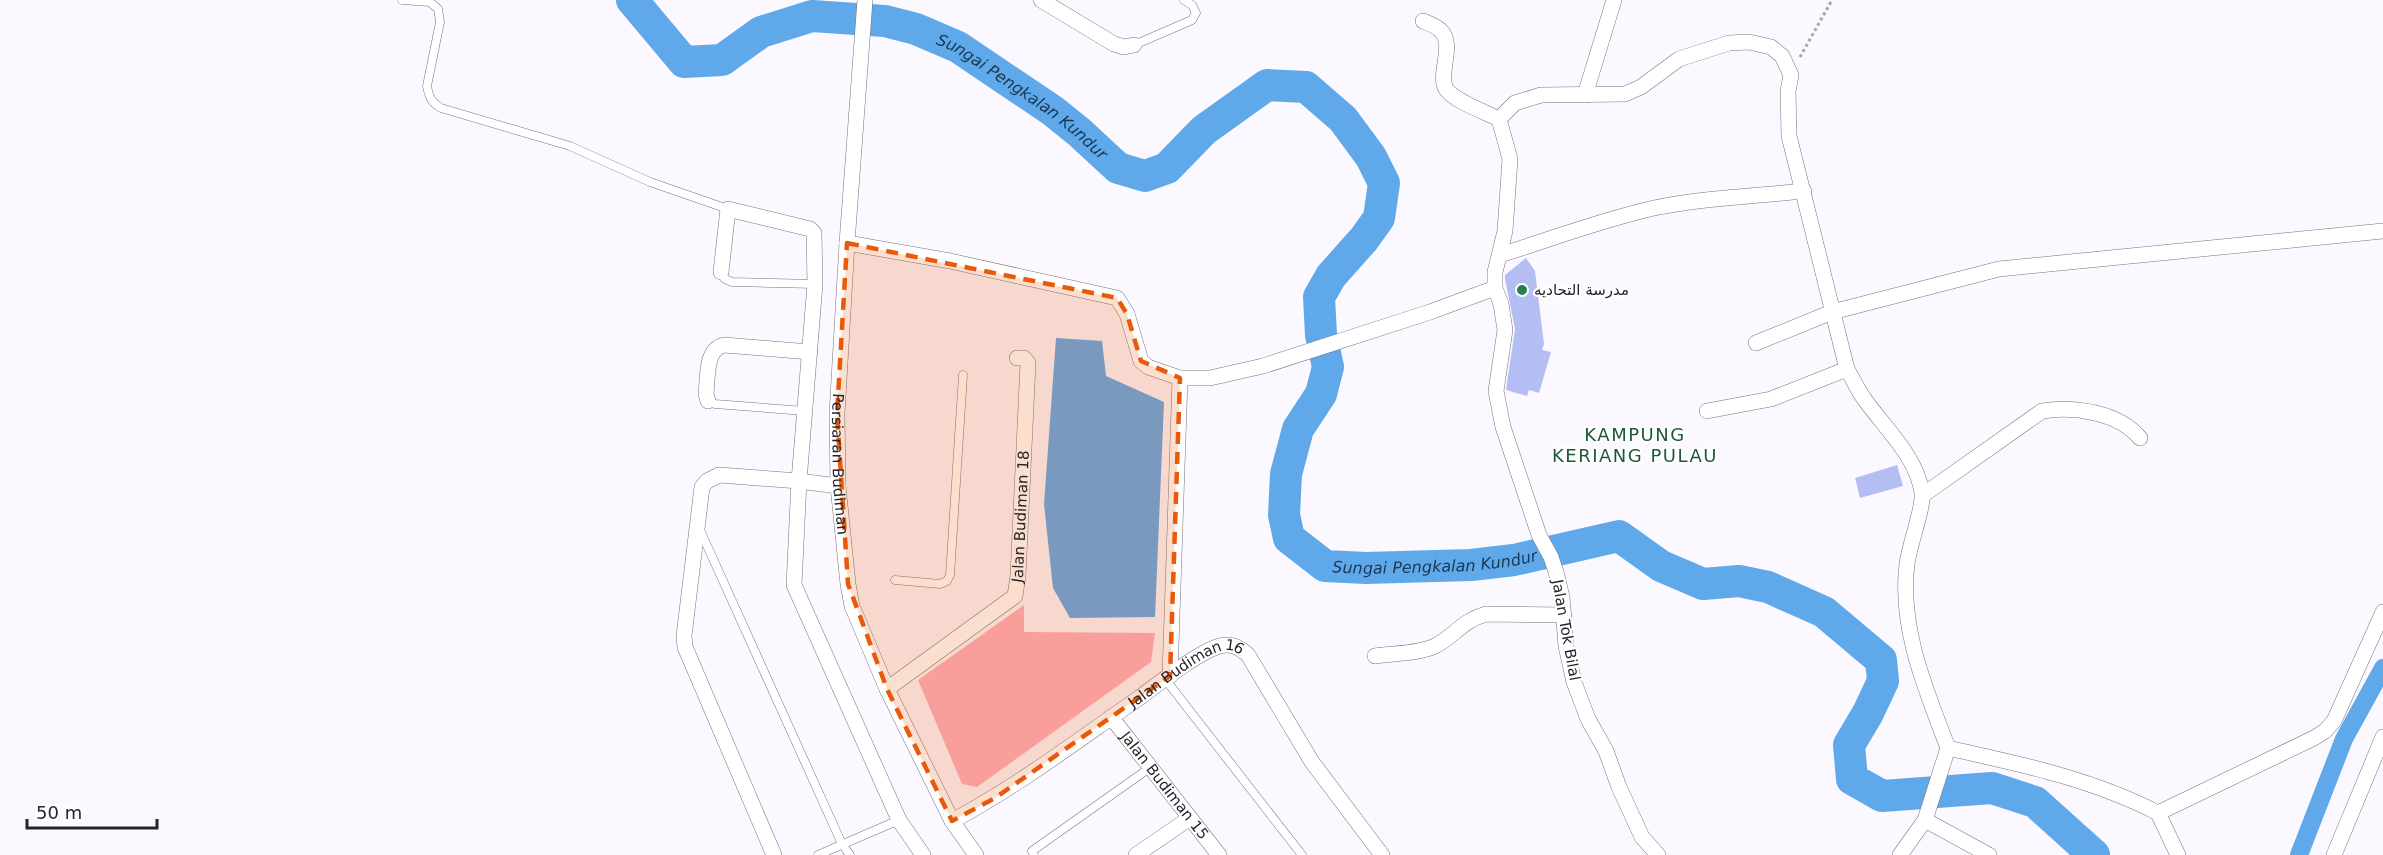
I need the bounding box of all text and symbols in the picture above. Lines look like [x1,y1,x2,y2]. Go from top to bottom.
water label: Sungai Pengkalan Kundur [934,30,1112,164]
place label: مدرسة التحاديه [1534,281,1629,299]
marker: مدرسة التحاديه [1515,283,1529,297]
street label: Persiaran Budiman [828,393,852,536]
district label: KAMPUNG KERIANG PULAU [1552,424,1718,466]
street label: Jalan Budiman 18 [1008,450,1033,585]
water label: Sungai Pengkalan Kundur [1332,546,1541,578]
street label: Jalan Tok Bilal [1548,577,1584,682]
street label: Jalan Budiman 16 [1124,636,1248,712]
street label: Jalan Budiman 15 [1116,727,1212,843]
scale bar [27,792,158,830]
text: 50 m [36,802,82,823]

